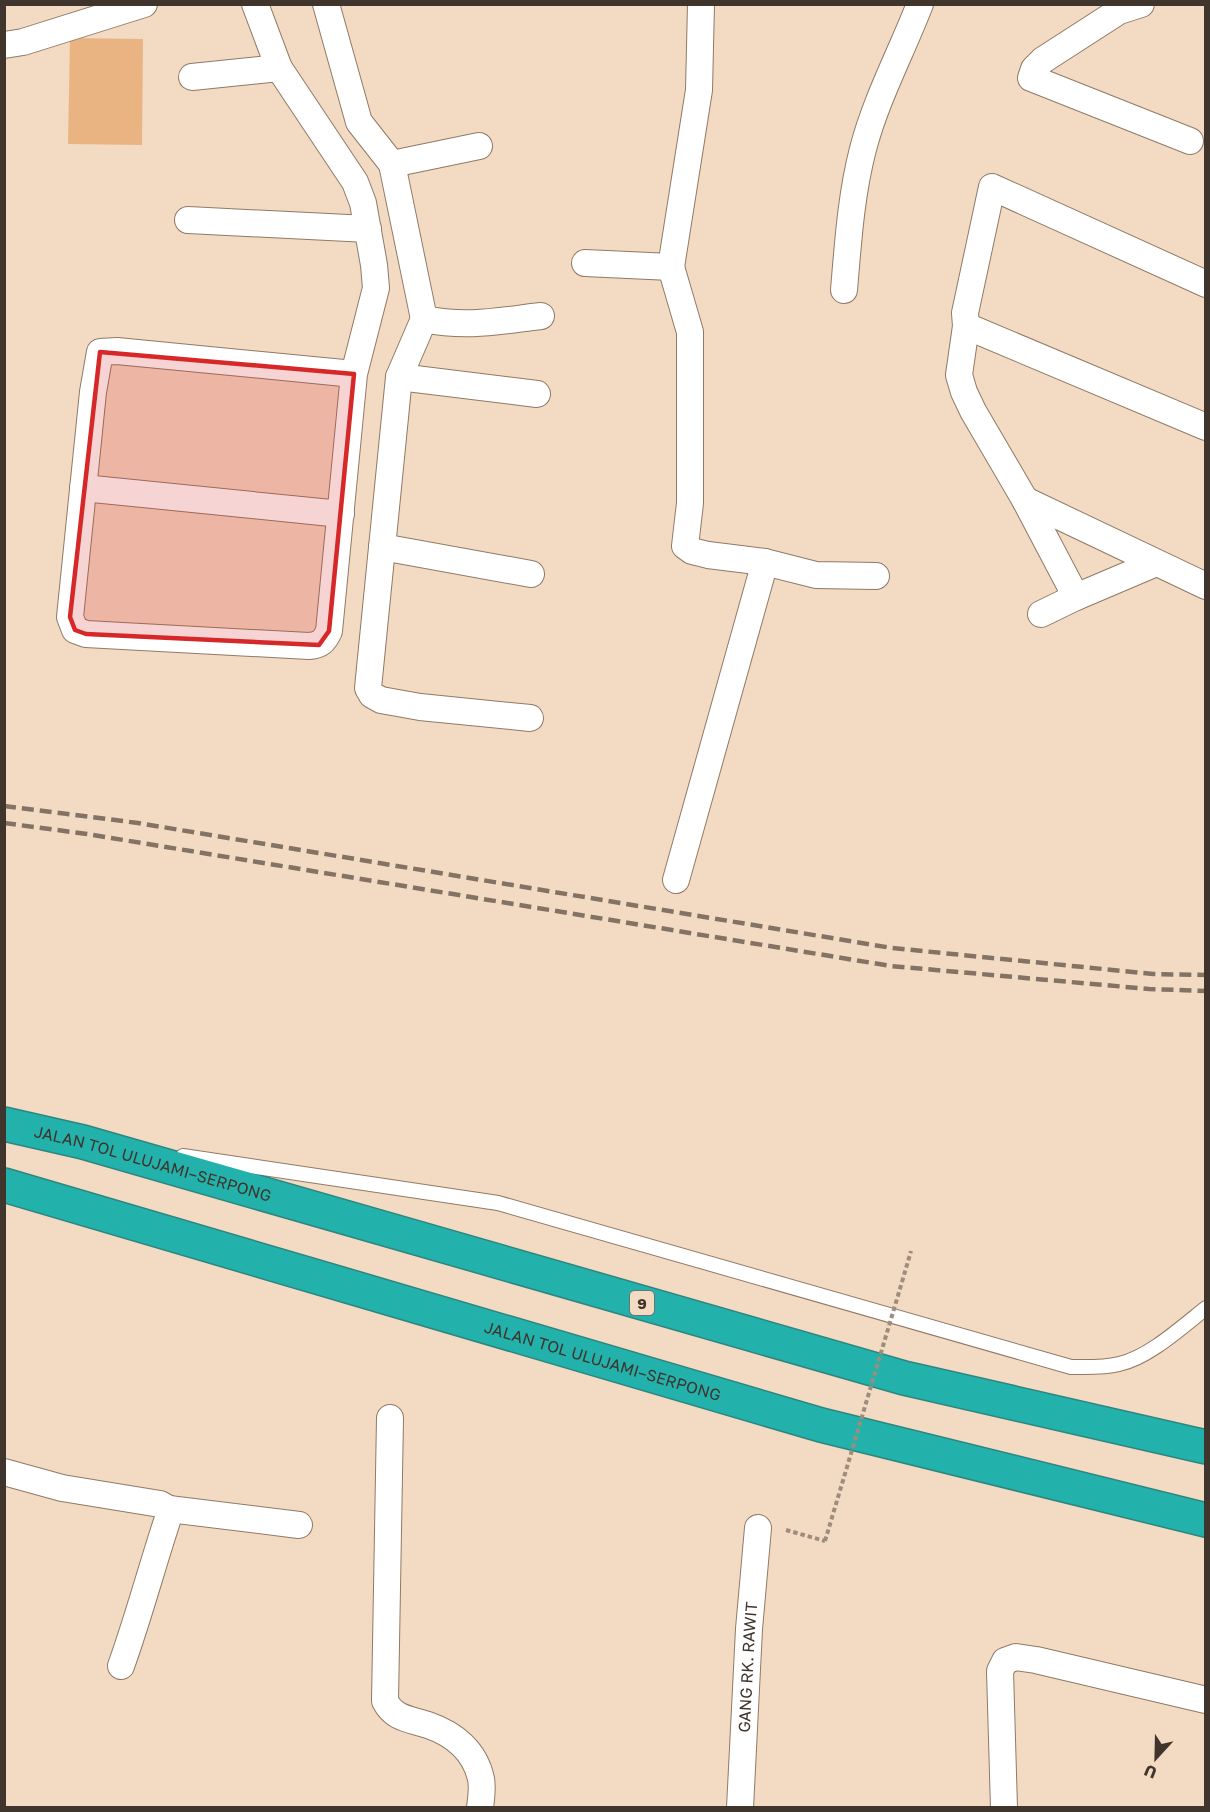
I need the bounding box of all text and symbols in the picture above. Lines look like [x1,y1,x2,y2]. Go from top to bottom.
street label: JALAN TOL ULUJAMI–SERPONG [32,1121,274,1206]
road number: 9 [630,1291,654,1315]
street label: JALAN TOL ULUJAMI–SERPONG [482,1317,723,1405]
street label: GANG RK. RAWIT [734,1601,761,1733]
north arrow [1126,1728,1186,1788]
text: U [1141,1760,1160,1783]

